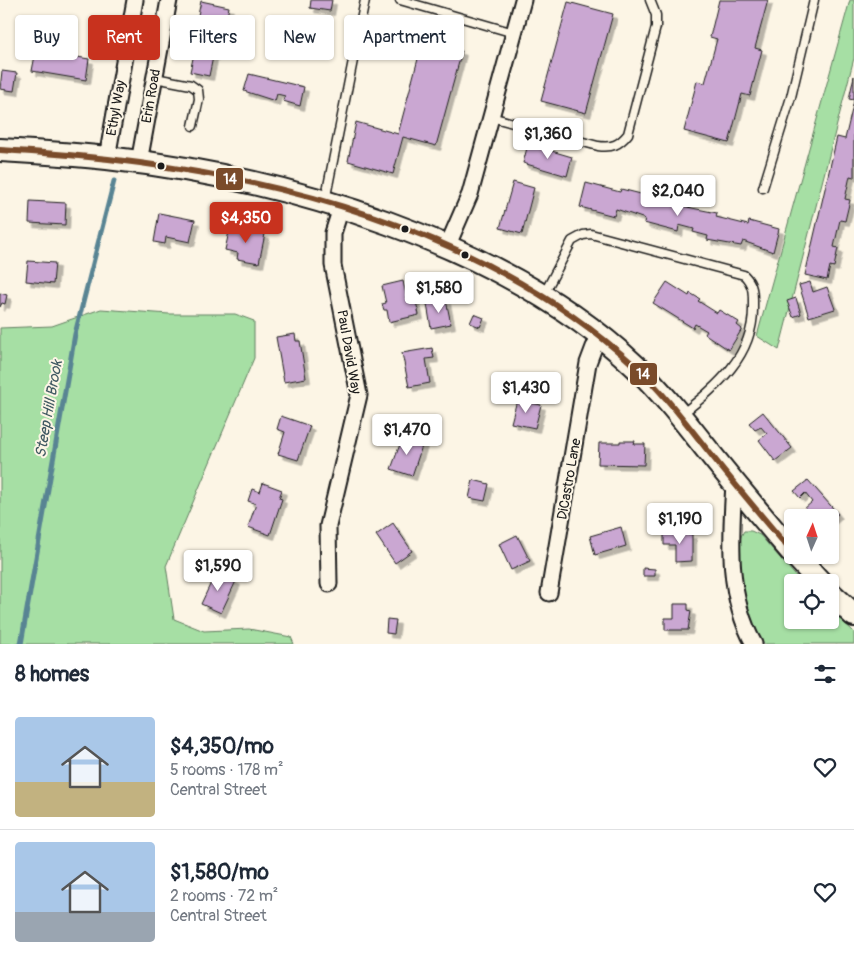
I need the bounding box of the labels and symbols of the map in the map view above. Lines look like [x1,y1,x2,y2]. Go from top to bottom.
street label: Erin Road [138,68,164,124]
street label: Ethyl Way [103,79,129,137]
pin: $1,360 [507,118,589,160]
unlabelled marker [156,161,166,171]
line badge: 14 [215,167,244,191]
text: 14 [223,171,238,188]
pin: $2,040 [637,174,719,217]
pin: $4,350 [205,202,287,244]
unlabelled marker [400,224,410,234]
unlabelled marker [460,250,470,260]
pin: $1,580 [398,272,480,314]
street label: Paul David Way [333,309,365,395]
water label: Steep Hill Brook [31,357,67,459]
line badge: 14 [629,362,658,386]
text: 14 [636,366,651,383]
pin: $1,430 [485,372,567,414]
pin: $1,470 [366,414,448,456]
street label: DiCastro Lane [553,437,585,521]
pin: $1,190 [639,502,721,545]
north arrow [784,509,839,564]
pin: $1,590 [177,550,259,592]

